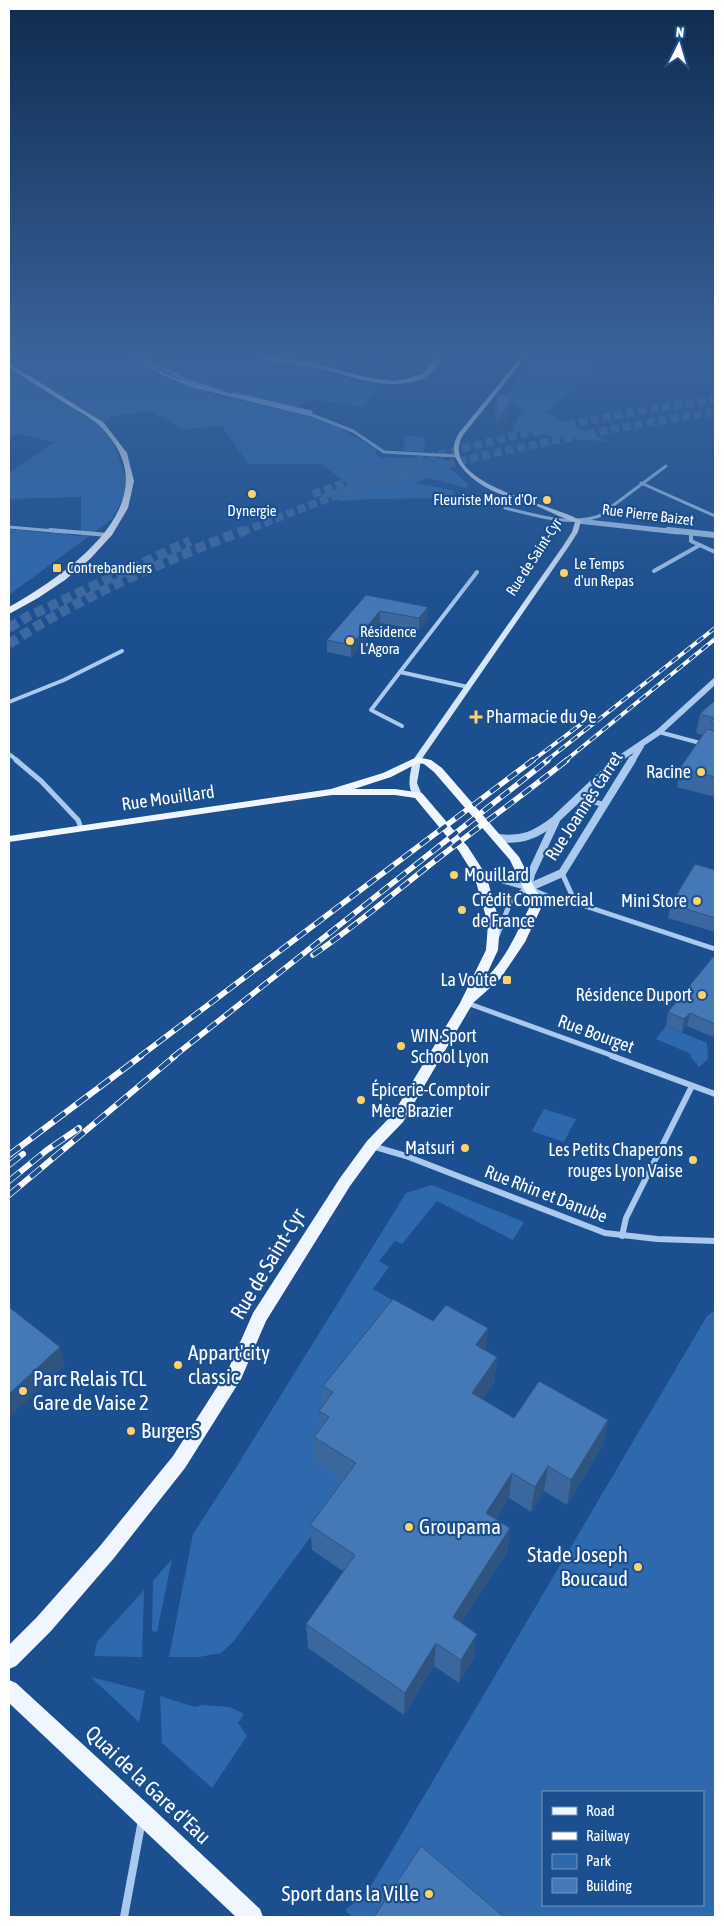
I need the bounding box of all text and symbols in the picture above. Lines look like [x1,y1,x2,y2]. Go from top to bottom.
north arrow [654,20,704,70]
text: N [675,24,685,40]
marker: Dynergie [246,488,258,500]
place label: Fleuriste Mont d'Or [433,491,538,508]
marker: Fleuriste Mont d'Or [541,494,553,506]
street label: Rue Pierre Baizet [601,500,695,529]
place label: Dynergie [227,502,277,519]
street label: Rue de Saint-Cyr [502,514,565,599]
place label: Le Temps d'un Repas [574,555,634,589]
place label: Contrebandiers [67,559,152,576]
marker: Contrebandiers [51,562,63,574]
marker: Le Temps d'un Repas [558,567,570,579]
place label: Résidence L’Agora [360,623,417,657]
marker: Résidence L’Agora [344,635,356,647]
place label: Pharmacie du 9e [486,706,596,727]
marker: Pharmacie du 9e [470,711,482,723]
street label: Rue Joannès Carret [541,747,627,864]
place label: Racine [646,761,691,782]
marker: Racine [695,766,707,778]
street label: Rue Mouillard [120,781,216,814]
place label: Mouillard [464,864,529,885]
marker: Mouillard [448,869,460,881]
place label: Crédit Commercial de France [472,889,594,931]
place label: Mini Store [621,890,687,911]
marker: Mini Store [691,895,703,907]
marker: Crédit Commercial de France [456,904,468,916]
place label: La Voûte [441,969,497,990]
marker: La Voûte [501,974,513,986]
place label: Résidence Duport [576,984,692,1005]
marker: Résidence Duport [696,989,708,1001]
street label: Rue Bourget [555,1010,637,1057]
place label: WIN Sport School Lyon [411,1025,489,1067]
marker: WIN Sport School Lyon [395,1040,407,1052]
place label: Épicerie-Comptoir Mère Brazier [371,1079,490,1121]
marker: Épicerie-Comptoir Mère Brazier [355,1094,367,1106]
place label: Matsuri [405,1137,455,1158]
place label: Les Petits Chaperons rouges Lyon Vaise [548,1139,683,1181]
marker: Matsuri [459,1142,471,1154]
marker: Les Petits Chaperons rouges Lyon Vaise [687,1154,699,1166]
street label: Rue Rhin et Danube [482,1160,611,1227]
street label: Rue de Saint-Cyr [225,1203,310,1323]
place label: Appart'city classic [188,1340,270,1388]
marker: Appart'city classic [172,1359,184,1371]
place label: Parc Relais TCL Gare de Vaise 2 [33,1366,149,1414]
marker: Parc Relais TCL Gare de Vaise 2 [17,1385,29,1397]
place label: BurgerS [141,1418,200,1442]
marker: BurgerS [125,1425,137,1437]
place label: Groupama [419,1514,501,1538]
marker: Groupama [403,1521,415,1533]
place label: Stade Joseph Boucaud [527,1542,628,1590]
marker: Stade Joseph Boucaud [632,1561,644,1573]
street label: Quai de la Gare d'Eau [81,1720,216,1848]
legend [542,1791,704,1906]
text: Road [586,1802,615,1819]
text: Railway [586,1827,630,1844]
text: Park [586,1852,611,1869]
text: Building [586,1877,632,1894]
place label: Sport dans la Ville [281,1881,419,1905]
marker: Sport dans la Ville [423,1888,435,1900]

